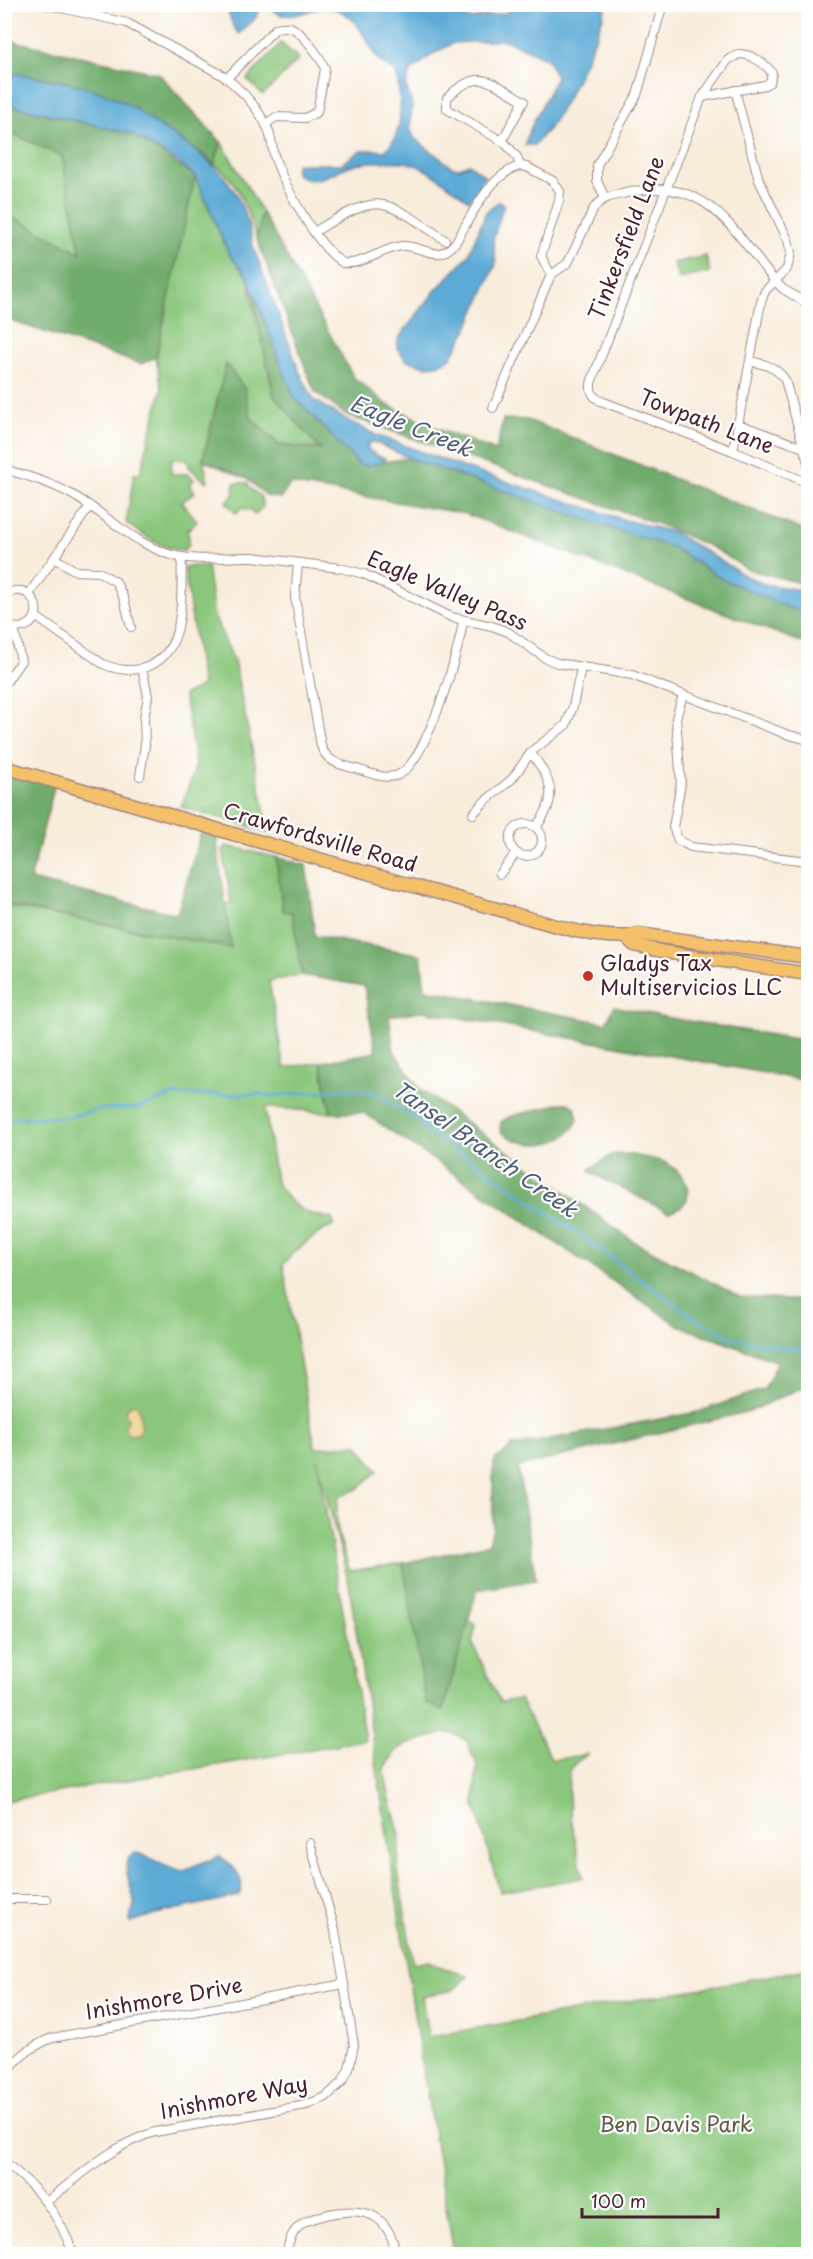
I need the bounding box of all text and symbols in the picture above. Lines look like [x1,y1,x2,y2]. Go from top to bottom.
street label: Tinkersfield Lane [579,150,671,324]
street label: Towpath Lane [635,380,779,461]
water label: Eagle Creek [346,385,479,465]
street label: Eagle Valley Pass [363,541,533,637]
street label: Crawfordsville Road [220,793,421,879]
place label: Gladys Tax Multiservicios LLC [600,946,783,1002]
marker: Gladys Tax Multiservicios LLC [581,969,595,983]
water label: Tansel Branch Creek [387,1071,586,1225]
street label: Inishmore Drive [83,1967,245,2027]
street label: Inishmore Way [157,2066,310,2126]
park label: Ben Davis Park [599,2107,753,2139]
scale bar [582,2181,718,2219]
text: 100 m [591,2187,646,2214]

